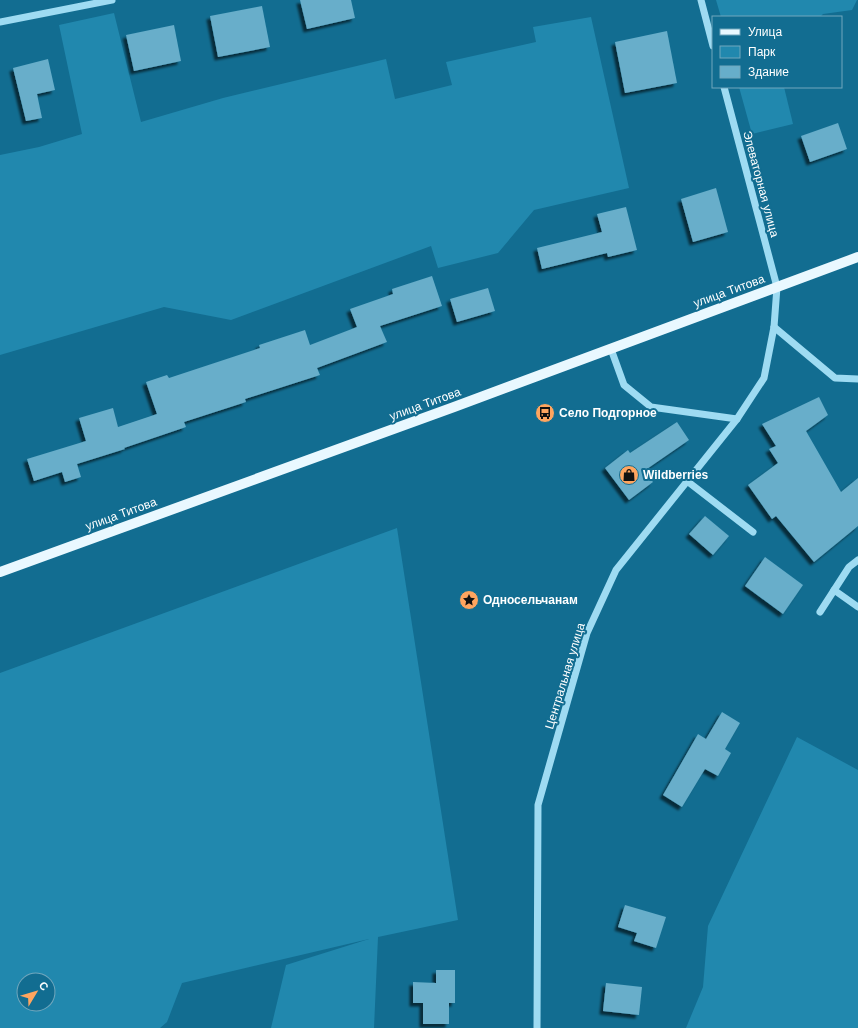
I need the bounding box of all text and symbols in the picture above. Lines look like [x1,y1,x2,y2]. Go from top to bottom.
legend [712,16,842,88]
text: Улица [748,25,782,39]
text: Парк [748,45,776,59]
text: Здание [748,65,789,79]
street label: Элеваторная улица [740,129,782,239]
street label: улица Титова [691,272,767,310]
street label: улица Титова [387,385,463,423]
bus stop icon: Село Подгорное [534,402,556,424]
place label: Село Подгорное [559,406,657,420]
shop icon: Wildberries [618,464,640,486]
place label: Wildberries [643,468,709,482]
street label: улица Титова [83,495,159,533]
place icon: Односельчанам [458,589,480,611]
place label: Односельчанам [483,593,578,607]
street label: Центральная улица [542,621,588,731]
north arrow [16,972,56,1012]
text: С [37,979,51,993]

